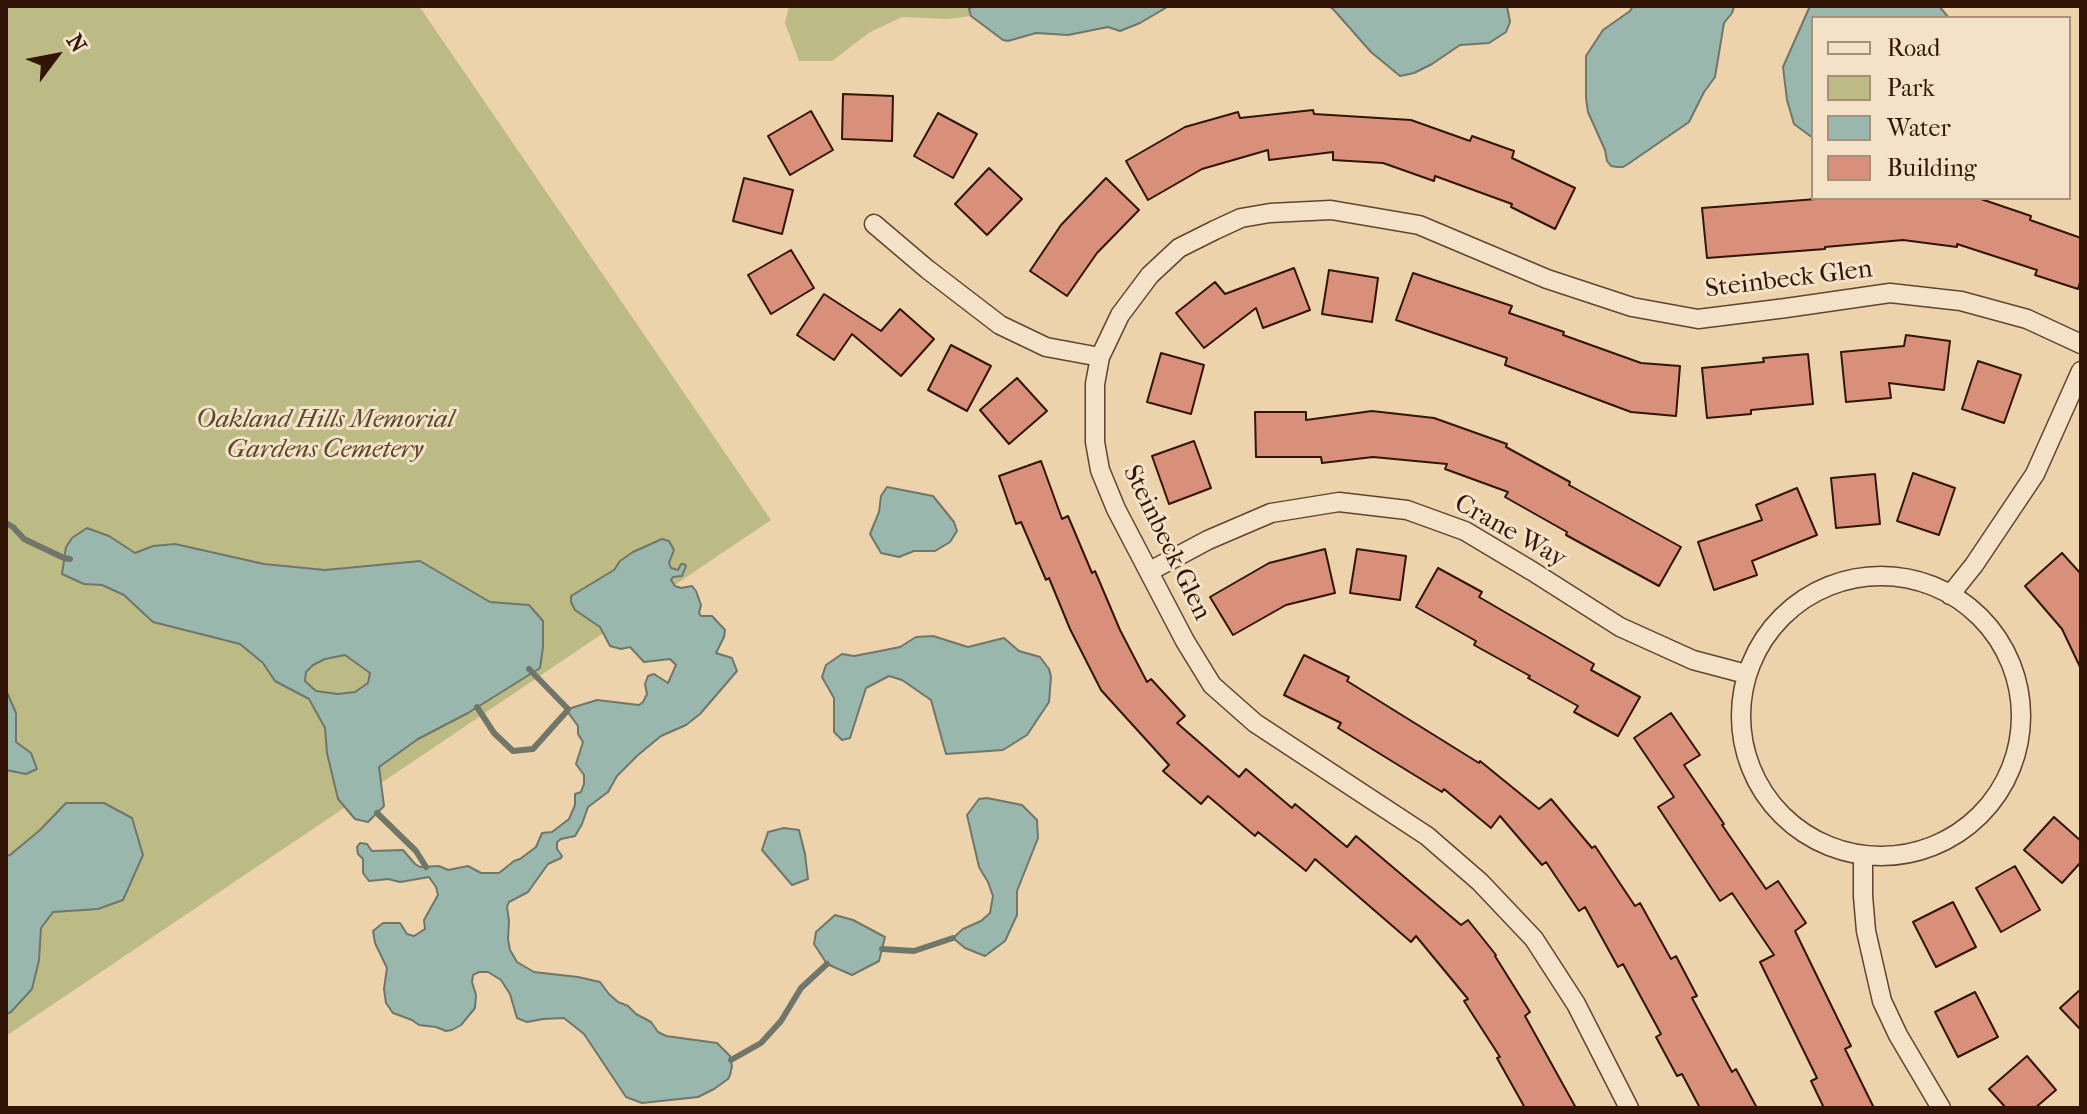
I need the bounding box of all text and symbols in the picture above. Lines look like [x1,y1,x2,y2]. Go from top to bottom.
north arrow [16,16,96,96]
legend [1811,16,2071,200]
text: N [61,29,92,57]
text: Road [1887,34,1940,62]
text: Park [1887,74,1935,102]
text: Water [1887,114,1951,142]
text: Building [1887,154,1977,182]
street label: Steinbeck Glen [1704,254,1874,306]
park label: Oakland Hills Memorial Gardens Cemetery [196,405,454,466]
street label: Steinbeck Glen [1115,460,1217,626]
street label: Crane Way [1449,489,1571,575]

